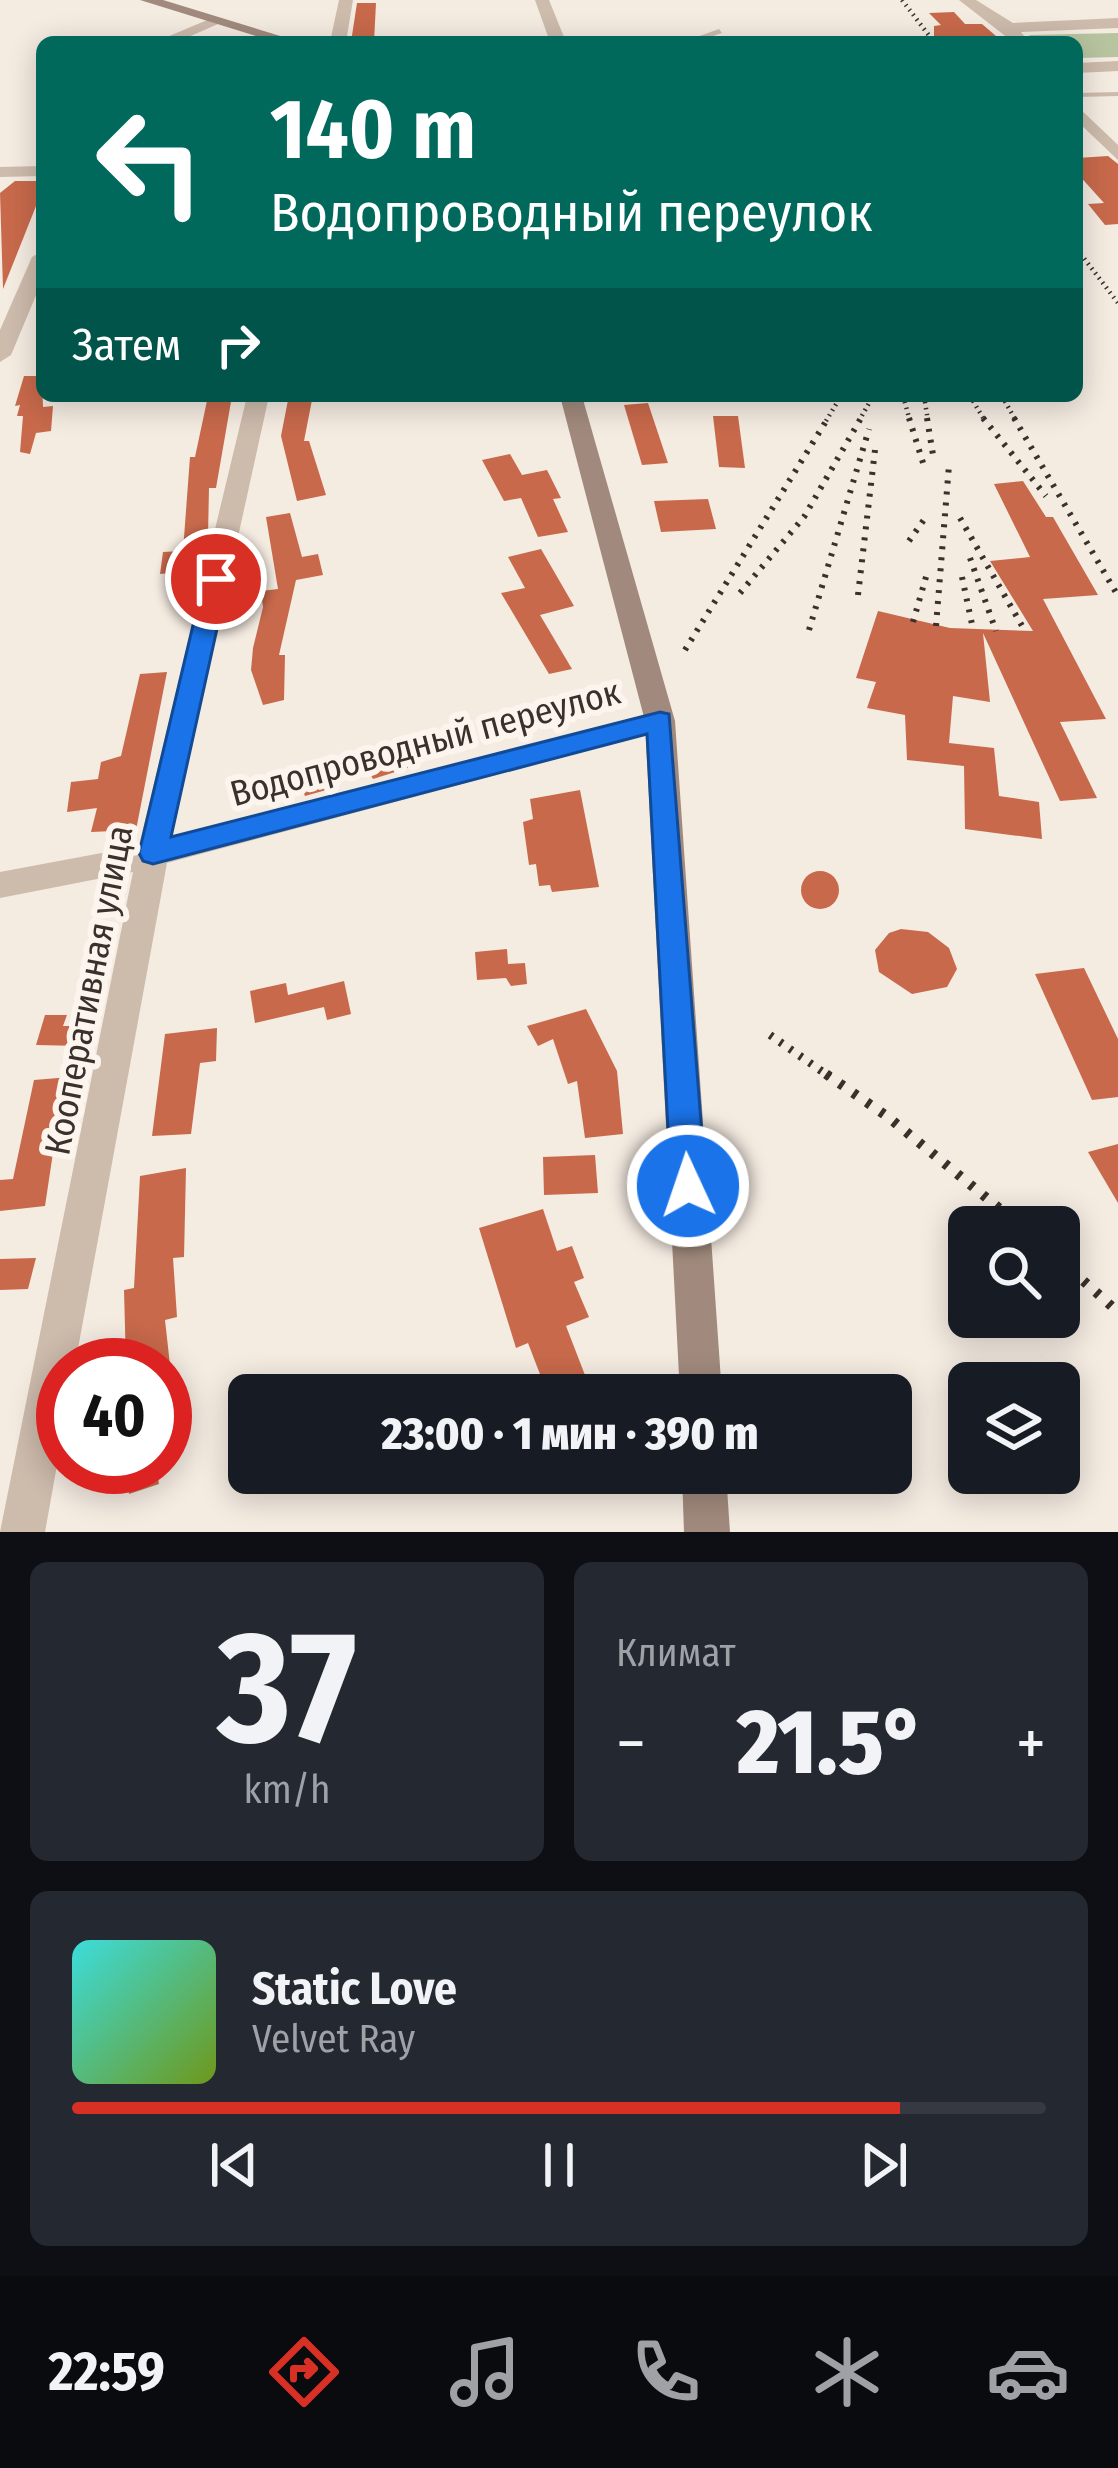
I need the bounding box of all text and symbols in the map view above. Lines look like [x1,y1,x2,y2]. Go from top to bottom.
text: 140 m [270,79,476,180]
icon: left [72,84,228,240]
text: Водопроводный переулок [270,181,873,245]
icon: right [205,312,271,378]
text: Затем [72,318,181,372]
pin [165,528,267,630]
icon: arrive [183,546,249,612]
street label: Водопроводный переулок [226,670,625,816]
street label: Кооперативная улица [35,822,142,1159]
position arrow [625,1123,751,1249]
map controls [948,1206,1080,1494]
button: search [948,1206,1080,1338]
speed limit sign: 40 [36,1338,192,1494]
button: layers [948,1362,1080,1494]
text: 23:00 · 1 мин · 390 m [382,1407,758,1461]
text: 37 [217,1595,357,1782]
text: Климат [616,1630,736,1676]
text: 21.5° [737,1689,925,1797]
text: − [616,1704,646,1783]
text: + [1016,1704,1046,1783]
text: km/h [244,1767,330,1813]
text: Static Love [252,1962,457,2016]
text: Velvet Ray [252,2016,415,2062]
icon: previous [201,2132,267,2198]
icon: pause [526,2132,592,2198]
icon: next [851,2132,917,2198]
icon: directions [262,2330,346,2414]
icon: music [443,2330,527,2414]
icon: phone [624,2330,708,2414]
icon: climate [805,2330,889,2414]
icon: car [986,2330,1070,2414]
text: 22:59 [48,2340,165,2404]

